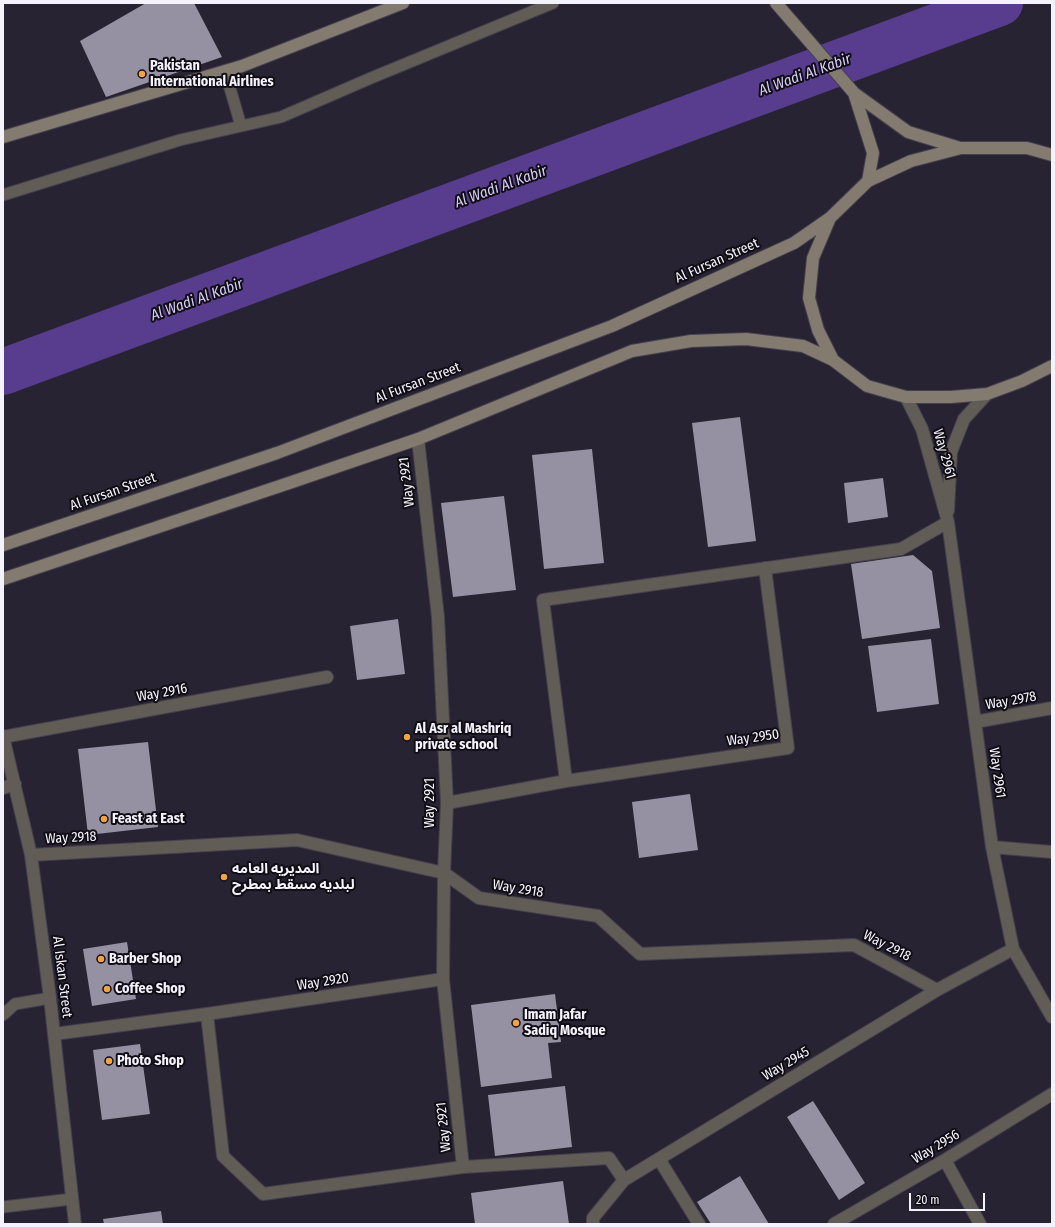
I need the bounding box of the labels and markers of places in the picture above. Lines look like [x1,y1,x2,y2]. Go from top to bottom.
place label: Pakistan International Airlines [150,58,274,90]
marker: Pakistan International Airlines [137,69,147,79]
place label: Al Asr al Mashriq private school [415,721,511,754]
marker: Al Asr al Mashriq private school [402,732,412,742]
place label: Feast at East [112,811,185,827]
marker: Feast at East [99,814,109,824]
place label: المديريه العامه لبلديه مسقط بمطرح [232,861,355,894]
marker: المديريه العامه لبلديه مسقط بمطرح [219,872,229,882]
place label: Barber Shop [109,951,181,967]
marker: Barber Shop [96,954,106,964]
place label: Coffee Shop [115,981,185,997]
marker: Coffee Shop [102,984,112,994]
place label: Imam Jafar Sadiq Mosque [524,1007,606,1040]
marker: Imam Jafar Sadiq Mosque [511,1018,521,1028]
place label: Photo Shop [117,1053,184,1069]
marker: Photo Shop [104,1056,114,1066]

